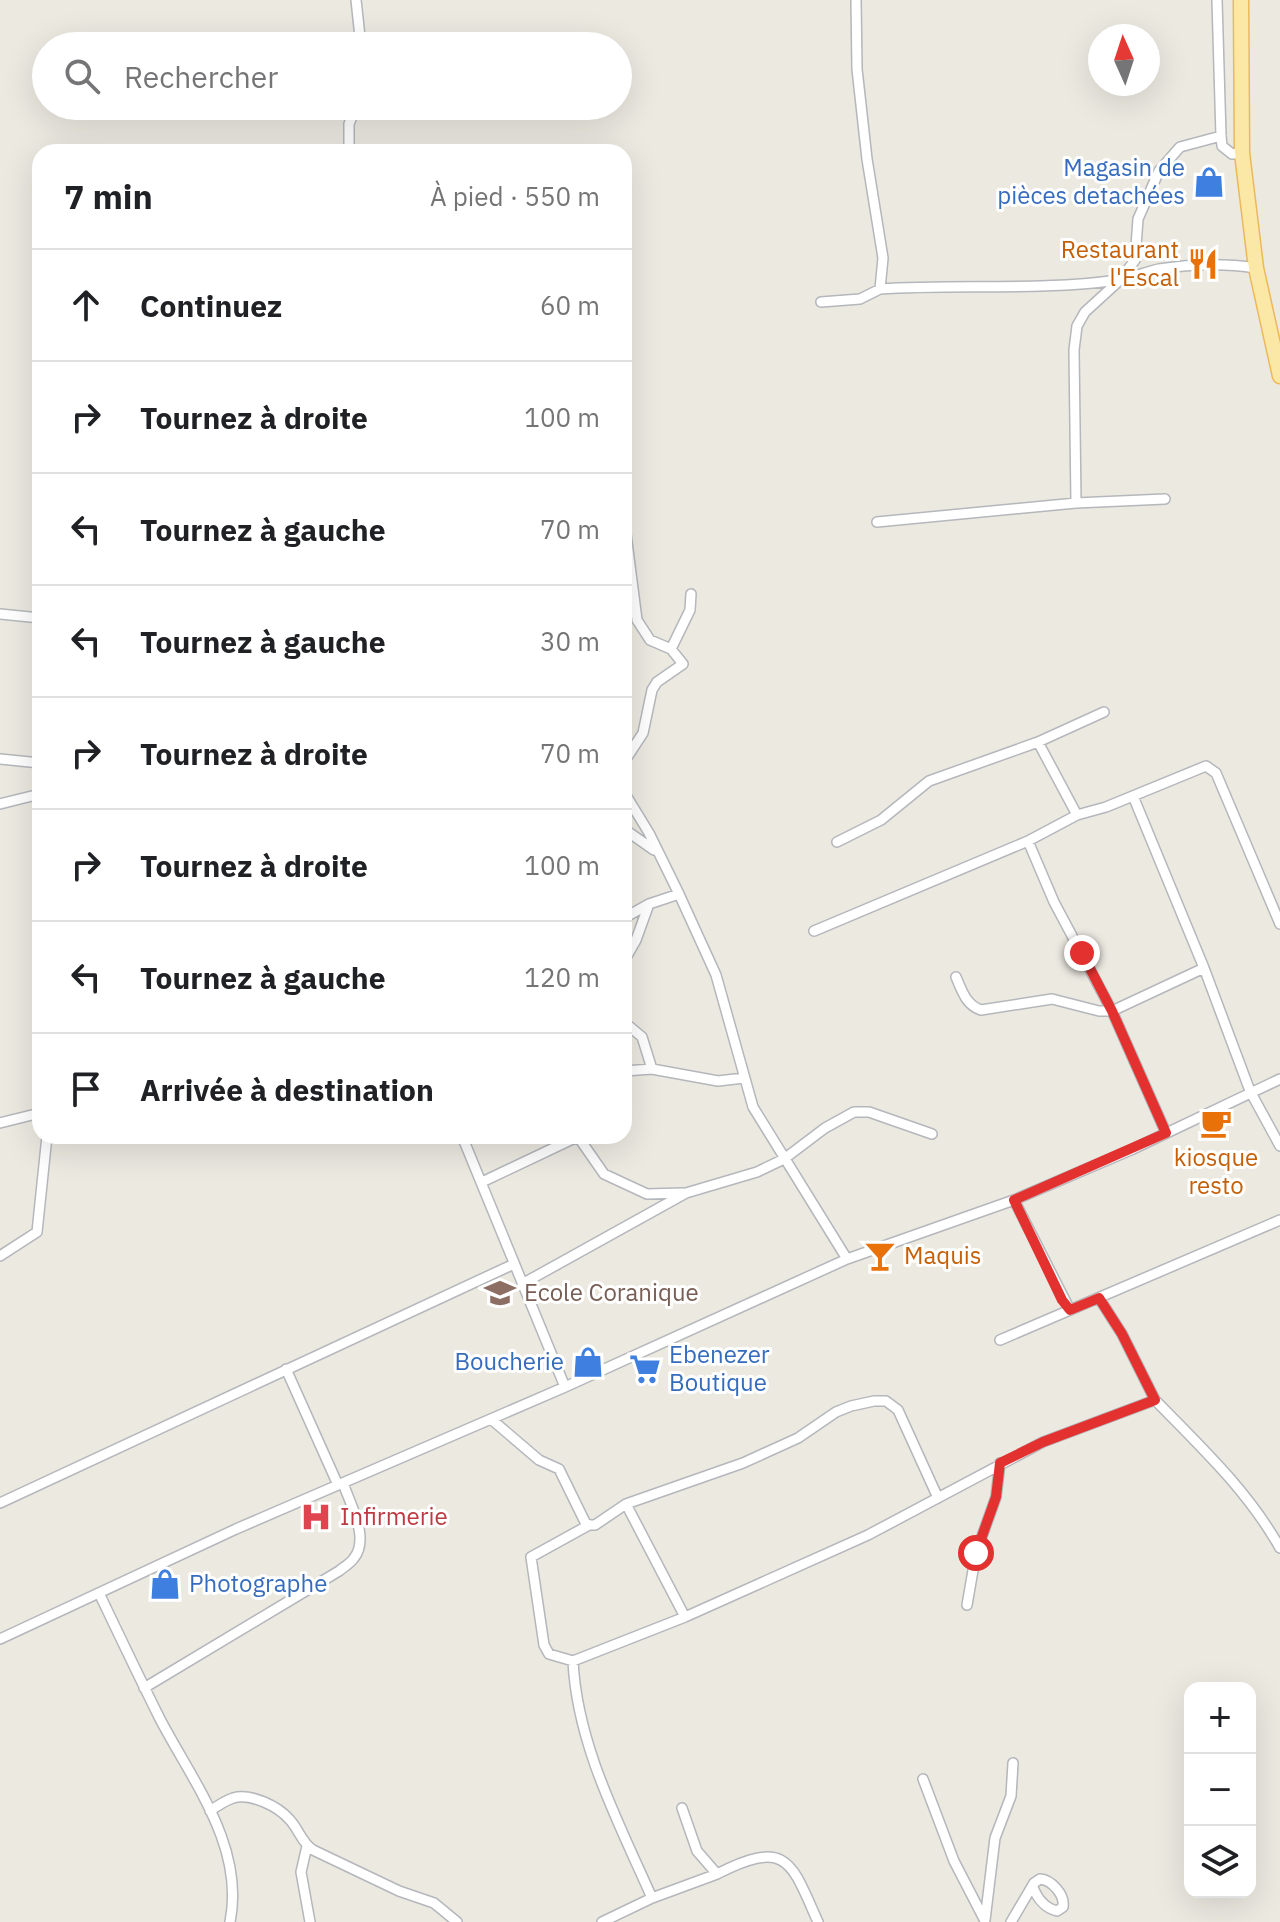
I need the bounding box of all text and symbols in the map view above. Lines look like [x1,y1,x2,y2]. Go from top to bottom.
north arrow [1088,24,1160,96]
search box [32,32,632,120]
icon: search [60,54,104,98]
text: Rechercher [124,57,278,96]
place label: Magasin de pièces detachées [997,151,1185,211]
shop icon: Magasin de pièces detachées [1192,165,1226,199]
text: 7 min [64,174,153,218]
text: À pied · 550 m [430,179,600,213]
place label: Restaurant l'Escal [1061,233,1179,293]
restaurant icon: Restaurant l'Escal [1186,247,1220,281]
icon: ahead [64,283,108,327]
text: Continuez [140,286,282,325]
text: 60 m [540,288,600,322]
icon: right [64,395,108,439]
text: Tournez à droite [140,398,368,437]
text: 100 m [524,400,600,434]
icon: left [64,507,108,551]
text: Tournez à gauche [140,510,386,549]
text: 70 m [540,512,600,546]
icon: left [64,619,108,663]
text: Tournez à gauche [140,622,386,661]
text: 30 m [540,624,600,658]
icon: right [64,731,108,775]
text: Tournez à droite [140,734,368,773]
text: 70 m [540,736,600,770]
icon: right [64,843,108,887]
text: Tournez à droite [140,846,368,885]
text: 100 m [524,848,600,882]
route end [1064,935,1100,971]
icon: left [64,955,108,999]
text: Tournez à gauche [140,958,386,997]
text: 120 m [524,960,600,994]
icon: arrive [64,1067,108,1111]
text: Arrivée à destination [140,1070,434,1109]
cafe icon: kiosque resto [1199,1106,1233,1140]
place label: kiosque resto [1174,1141,1258,1201]
bar icon: Maquis [863,1239,897,1273]
place label: Maquis [904,1239,982,1271]
school or university icon: Ecole Coranique [483,1276,517,1310]
place label: Ecole Coranique [524,1276,699,1308]
place label: Ebenezer Boutique [669,1338,770,1398]
place label: Boucherie [454,1345,564,1377]
shop icon: Boucherie [571,1345,605,1379]
supermarket icon: Ebenezer Boutique [628,1352,662,1386]
hospital icon: Infirmerie [299,1500,333,1534]
place label: Infirmerie [340,1500,448,1532]
route start [958,1535,994,1571]
shop icon: Photographe [148,1567,182,1601]
place label: Photographe [189,1567,327,1599]
map controls [1184,1682,1256,1898]
button: + [1184,1682,1256,1754]
button: − [1184,1754,1256,1826]
button: layers [1184,1826,1256,1898]

